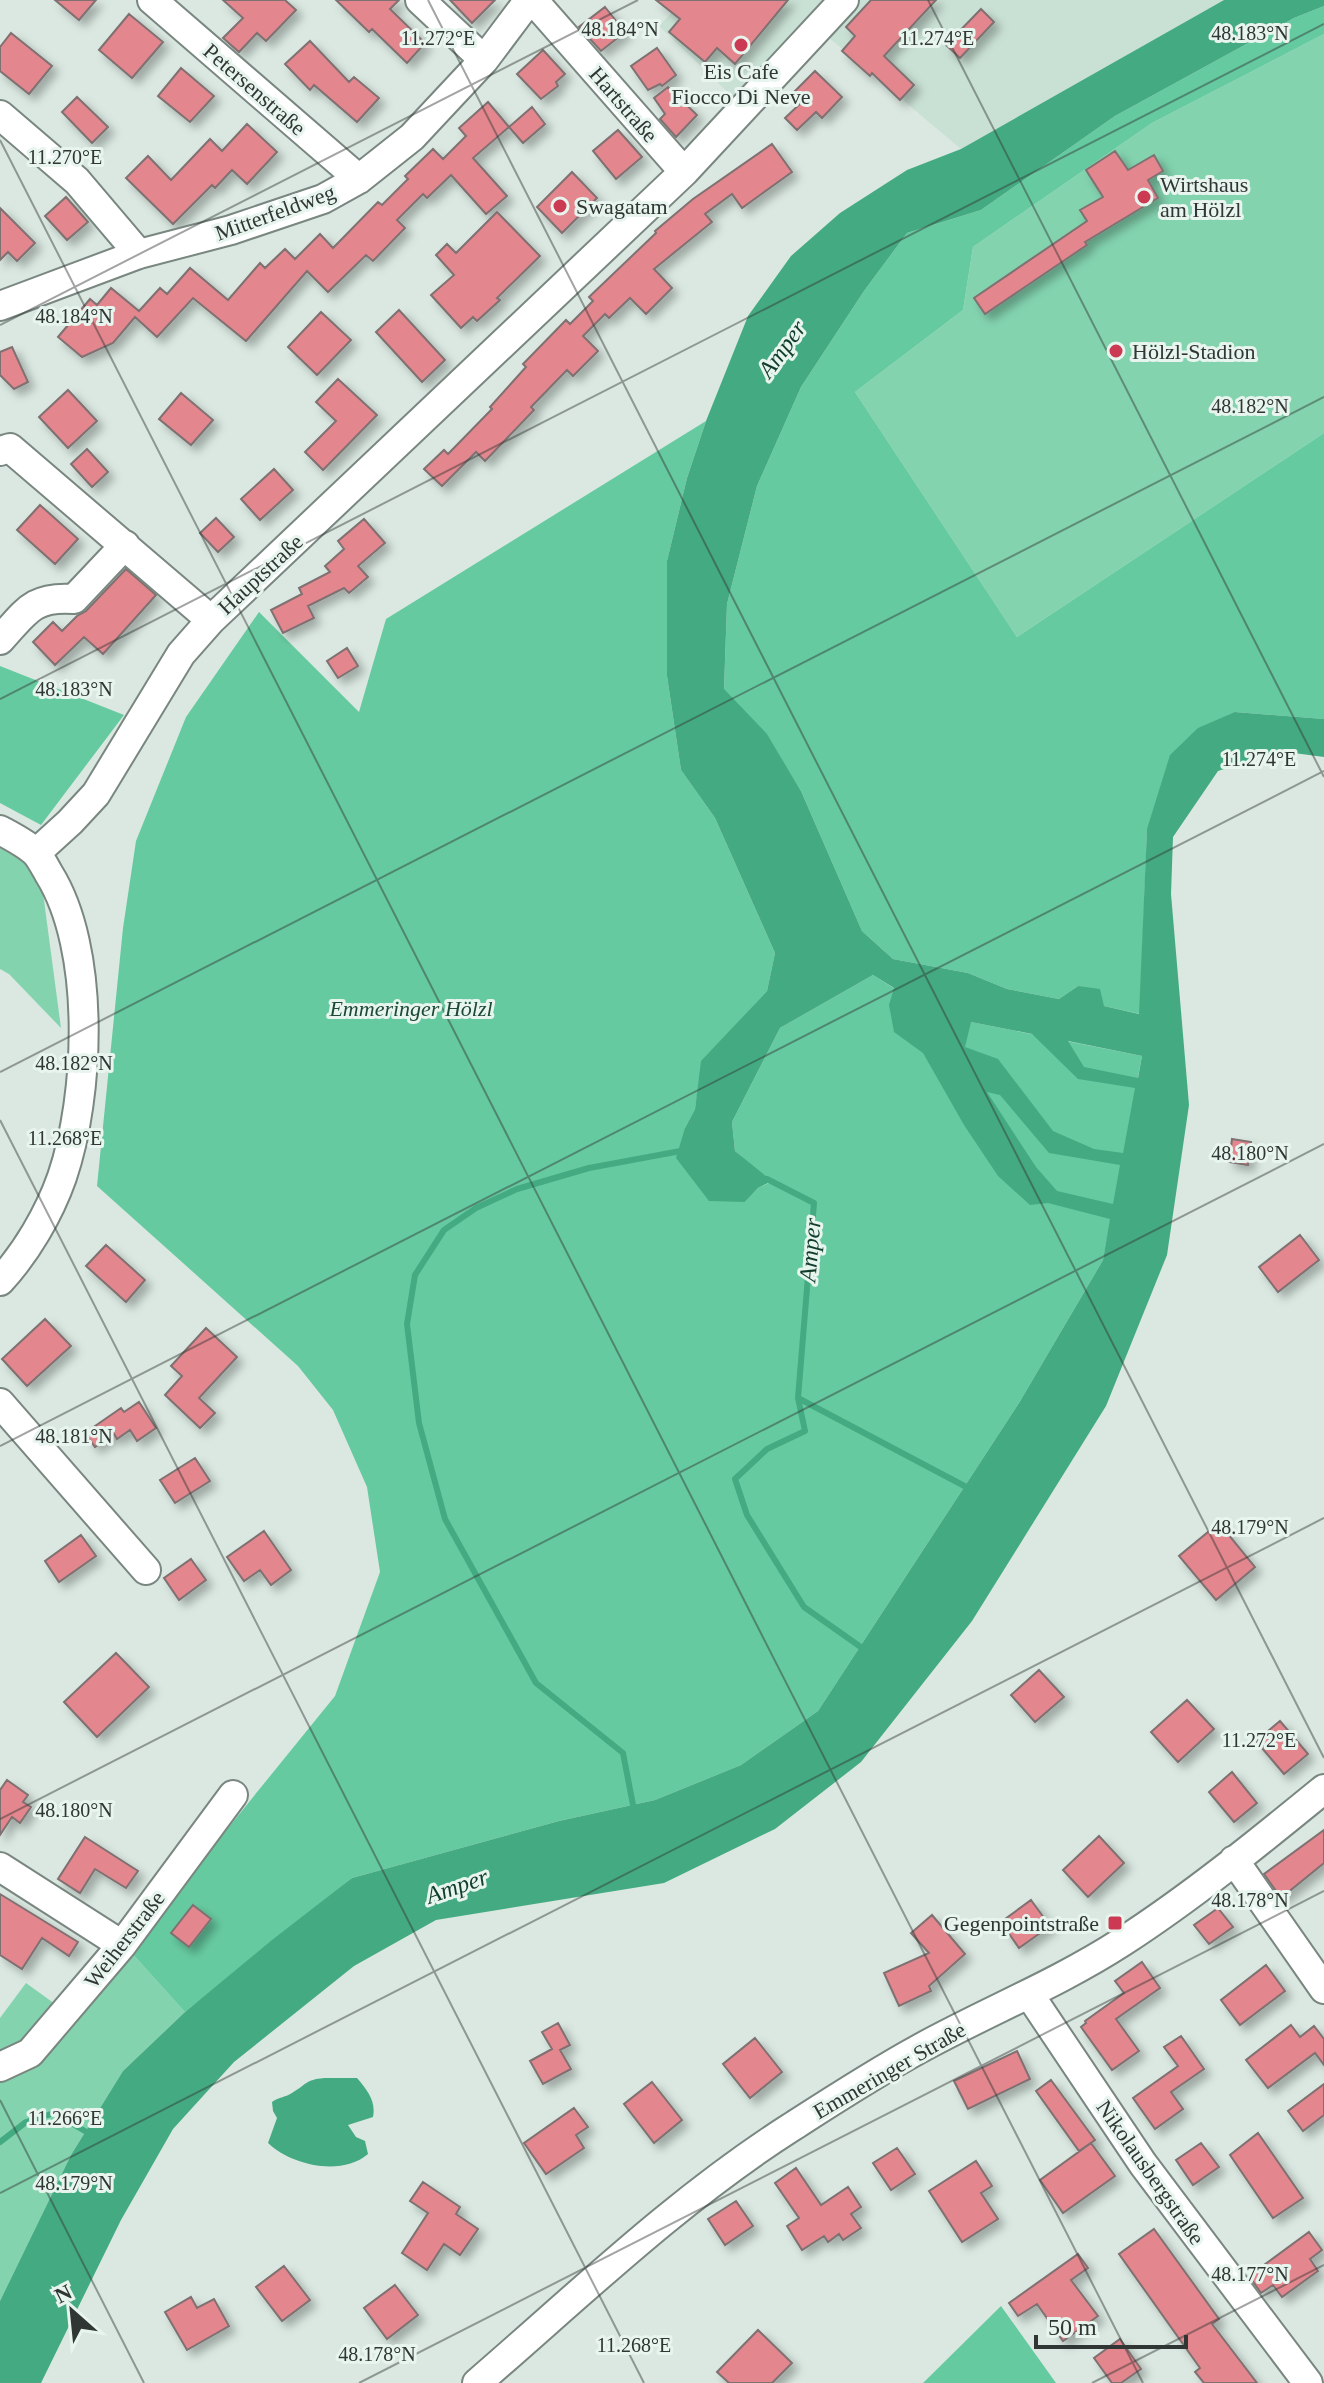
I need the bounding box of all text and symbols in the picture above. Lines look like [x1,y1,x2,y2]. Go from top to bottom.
text: 48.184°N [581,18,659,40]
text: 48.183°N [1211,22,1289,44]
text: 11.272°E [401,27,475,49]
text: 11.274°E [900,27,974,49]
marker: Eis Cafe Fiocco Di Neve [732,36,750,54]
street label: Petersenstraße [199,38,311,140]
place label: Eis Cafe Fiocco Di Neve [671,59,811,109]
street label: Hartstraße [584,62,663,147]
text: 11.270°E [28,146,102,168]
place label: Wirtshaus am Hölzl [1160,172,1248,222]
street label: Mitterfeldweg [212,179,339,246]
marker: Wirtshaus am Hölzl [1135,188,1153,206]
place label: Swagatam [576,194,668,219]
marker: Swagatam [551,197,569,215]
text: 48.184°N [35,305,113,327]
water label: Amper [752,315,812,384]
place label: Hölzl-Stadion [1132,339,1255,364]
marker: Hölzl-Stadion [1107,342,1125,360]
text: 48.182°N [1211,395,1289,417]
street label: Hauptstraße [213,529,308,620]
text: 48.183°N [35,678,113,700]
text: 11.274°E [1222,748,1296,770]
park label: Emmeringer Hölzl [328,996,493,1021]
text: 48.182°N [35,1052,113,1074]
text: 11.268°E [28,1127,102,1149]
text: 48.180°N [1211,1142,1289,1164]
water label: Amper [794,1216,826,1285]
text: 48.181°N [35,1425,113,1447]
text: 48.179°N [1211,1516,1289,1538]
text: 11.272°E [1222,1729,1296,1751]
text: 48.180°N [35,1799,113,1821]
water label: Amper [421,1863,492,1909]
street label: Weiherstraße [79,1886,170,1993]
text: 48.178°N [1211,1889,1289,1911]
place label: Gegenpointstraße [944,1911,1099,1936]
marker: Gegenpointstraße [1106,1914,1124,1932]
street label: Emmeringer Straße [809,2017,970,2124]
street label: Nikolausbergstraße [1091,2095,1210,2249]
text: 11.266°E [28,2107,102,2129]
text: 48.179°N [35,2172,113,2194]
text: 48.177°N [1211,2263,1289,2285]
north arrow [32,2271,112,2351]
text: N [50,2279,76,2308]
scale bar [1036,2299,1186,2349]
text: 50 m [1048,2314,1097,2340]
text: 11.268°E [597,2334,671,2356]
text: 48.178°N [338,2343,416,2365]

